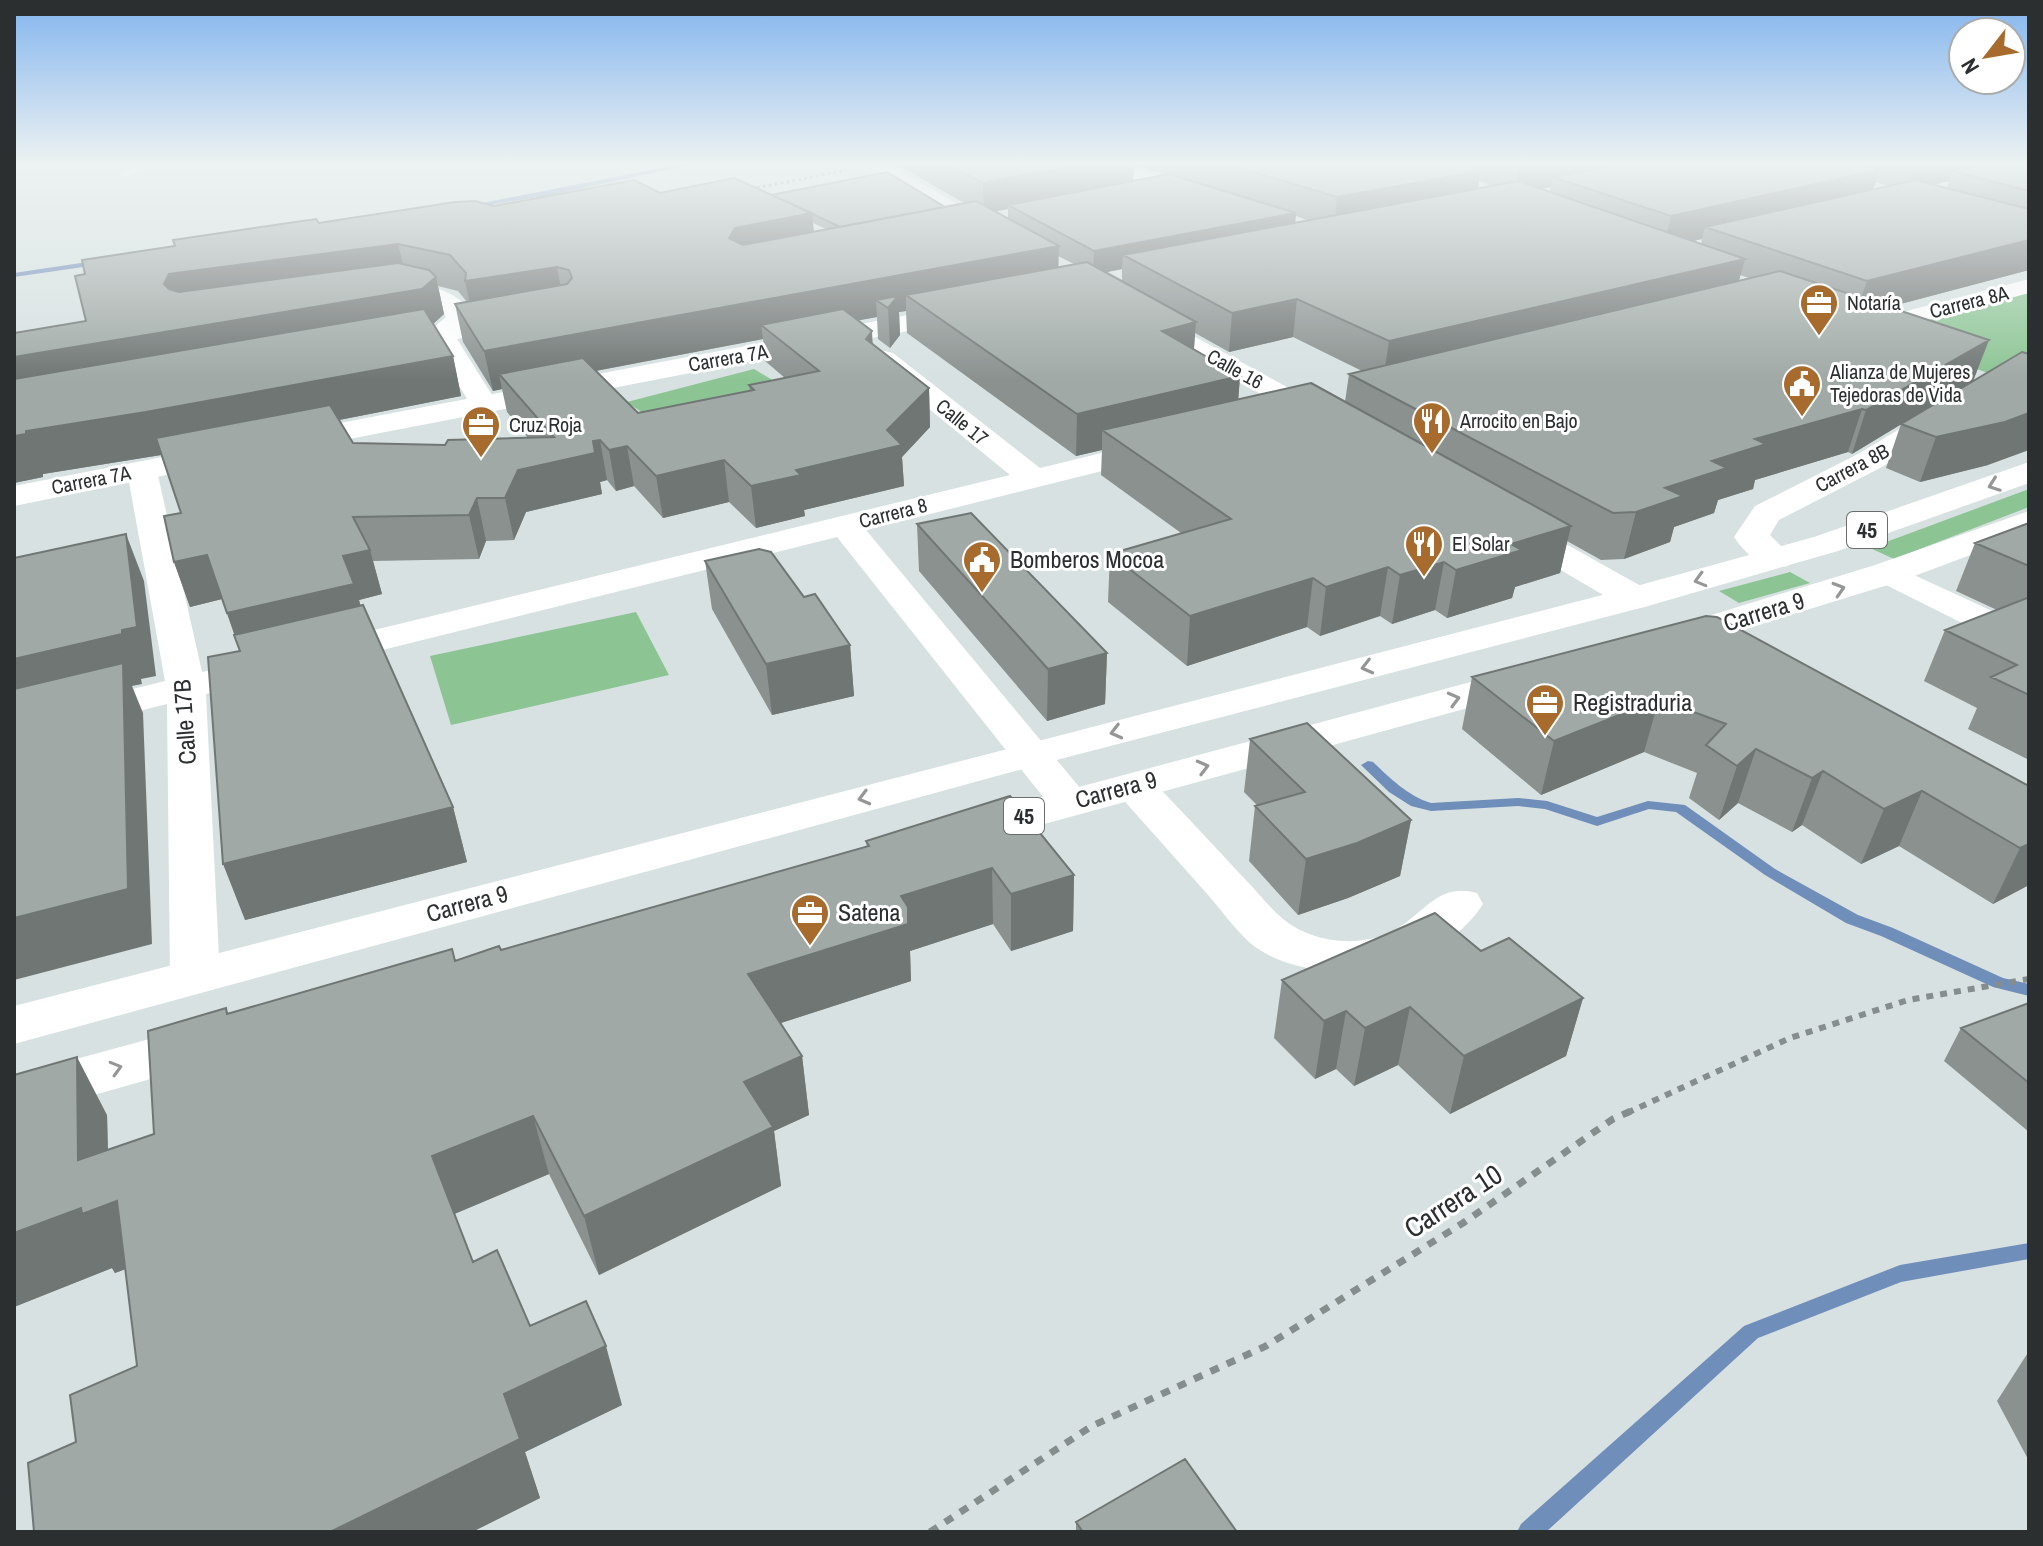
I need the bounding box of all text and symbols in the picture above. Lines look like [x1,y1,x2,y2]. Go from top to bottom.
north arrow [1947,16,2027,96]
text: N [1954,53,1986,80]
street label: Carrera 8A [1927,279,2011,324]
office icon: Notaría [1798,282,1840,337]
place label: Notaría [1847,289,1901,316]
street label: Carrera 7A [686,337,770,378]
street label: Calle 16 [1202,342,1268,395]
place label: Alianza de Mujeres Tejedoras de Vida [1829,358,1970,408]
public building icon: Alianza de Mujeres Tejedoras de Vida [1781,363,1823,418]
street label: Calle 17 [930,392,994,451]
restaurant icon: Arrocito en Bajo [1411,400,1453,455]
office icon: Cruz Roja [460,404,502,459]
place label: Arrocito en Bajo [1459,407,1578,434]
place label: Cruz Roja [509,411,582,438]
street label: Carrera 8B [1810,437,1894,498]
street label: Carrera 7A [49,459,133,500]
one-way arrow [1988,475,2002,492]
street label: Carrera 8 [856,491,930,534]
road number: 45 [1847,512,1887,548]
restaurant icon: El Solar [1403,523,1445,578]
place label: El Solar [1452,530,1510,557]
public building icon: Bomberos Mocoa [961,539,1003,594]
place label: Bomberos Mocoa [1010,543,1164,575]
one-way arrow [1694,571,1707,587]
one-way arrow [1831,582,1845,598]
street label: Carrera 9 [1719,584,1808,638]
one-way arrow [1361,658,1375,675]
street label: Calle 17B [165,678,203,766]
office icon: Registraduria [1524,682,1566,737]
place label: Registraduria [1573,686,1692,718]
one-way arrow [1446,691,1460,708]
one-way arrow [1109,723,1123,740]
one-way arrow [1196,760,1210,776]
street label: Carrera 9 [1071,763,1160,815]
one-way arrow [858,789,872,806]
road number: 45 [1004,798,1044,834]
street label: Carrera 9 [422,877,511,929]
office icon: Satena [789,892,831,947]
place label: Satena [838,896,900,928]
one-way arrow [109,1061,123,1078]
street label: Carrera 10 [1397,1155,1509,1247]

